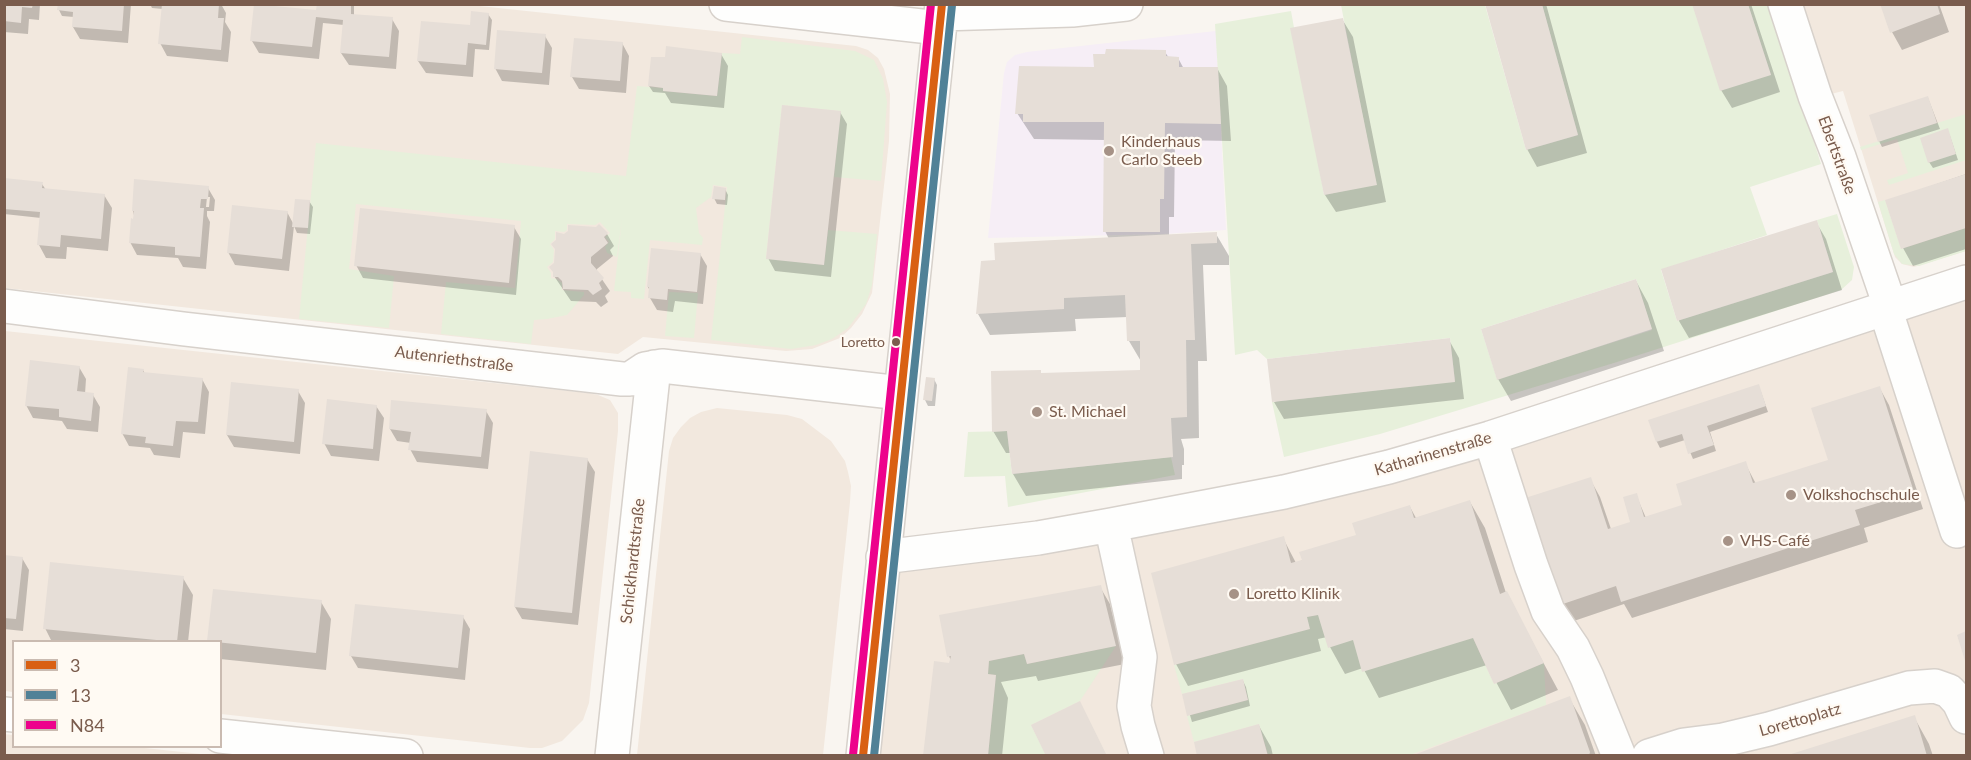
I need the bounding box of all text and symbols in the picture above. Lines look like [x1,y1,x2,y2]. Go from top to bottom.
street label: Ebertstraße [1814,113,1860,197]
place label: Kinderhaus Carlo Steeb [1121,132,1202,170]
marker: Kinderhaus Carlo Steeb [1102,144,1116,158]
place label: Loretto [841,334,885,350]
marker: Loretto [890,336,902,348]
street label: Autenriethstraße [394,342,514,376]
place label: St. Michael [1049,402,1126,422]
marker: St. Michael [1030,405,1044,419]
street label: Katharinenstraße [1372,428,1494,480]
place label: Volkshochschule [1803,485,1920,505]
marker: Volkshochschule [1784,488,1798,502]
street label: Schickhardtstraße [617,497,649,625]
place label: VHS-Café [1740,531,1810,551]
marker: VHS-Café [1721,534,1735,548]
place label: Loretto Klinik [1246,584,1340,604]
marker: Loretto Klinik [1227,587,1241,601]
legend [12,640,222,748]
text: 3 [70,654,80,676]
text: 13 [70,684,91,706]
street label: Lorettoplatz [1757,699,1843,741]
text: N84 [70,714,105,736]

